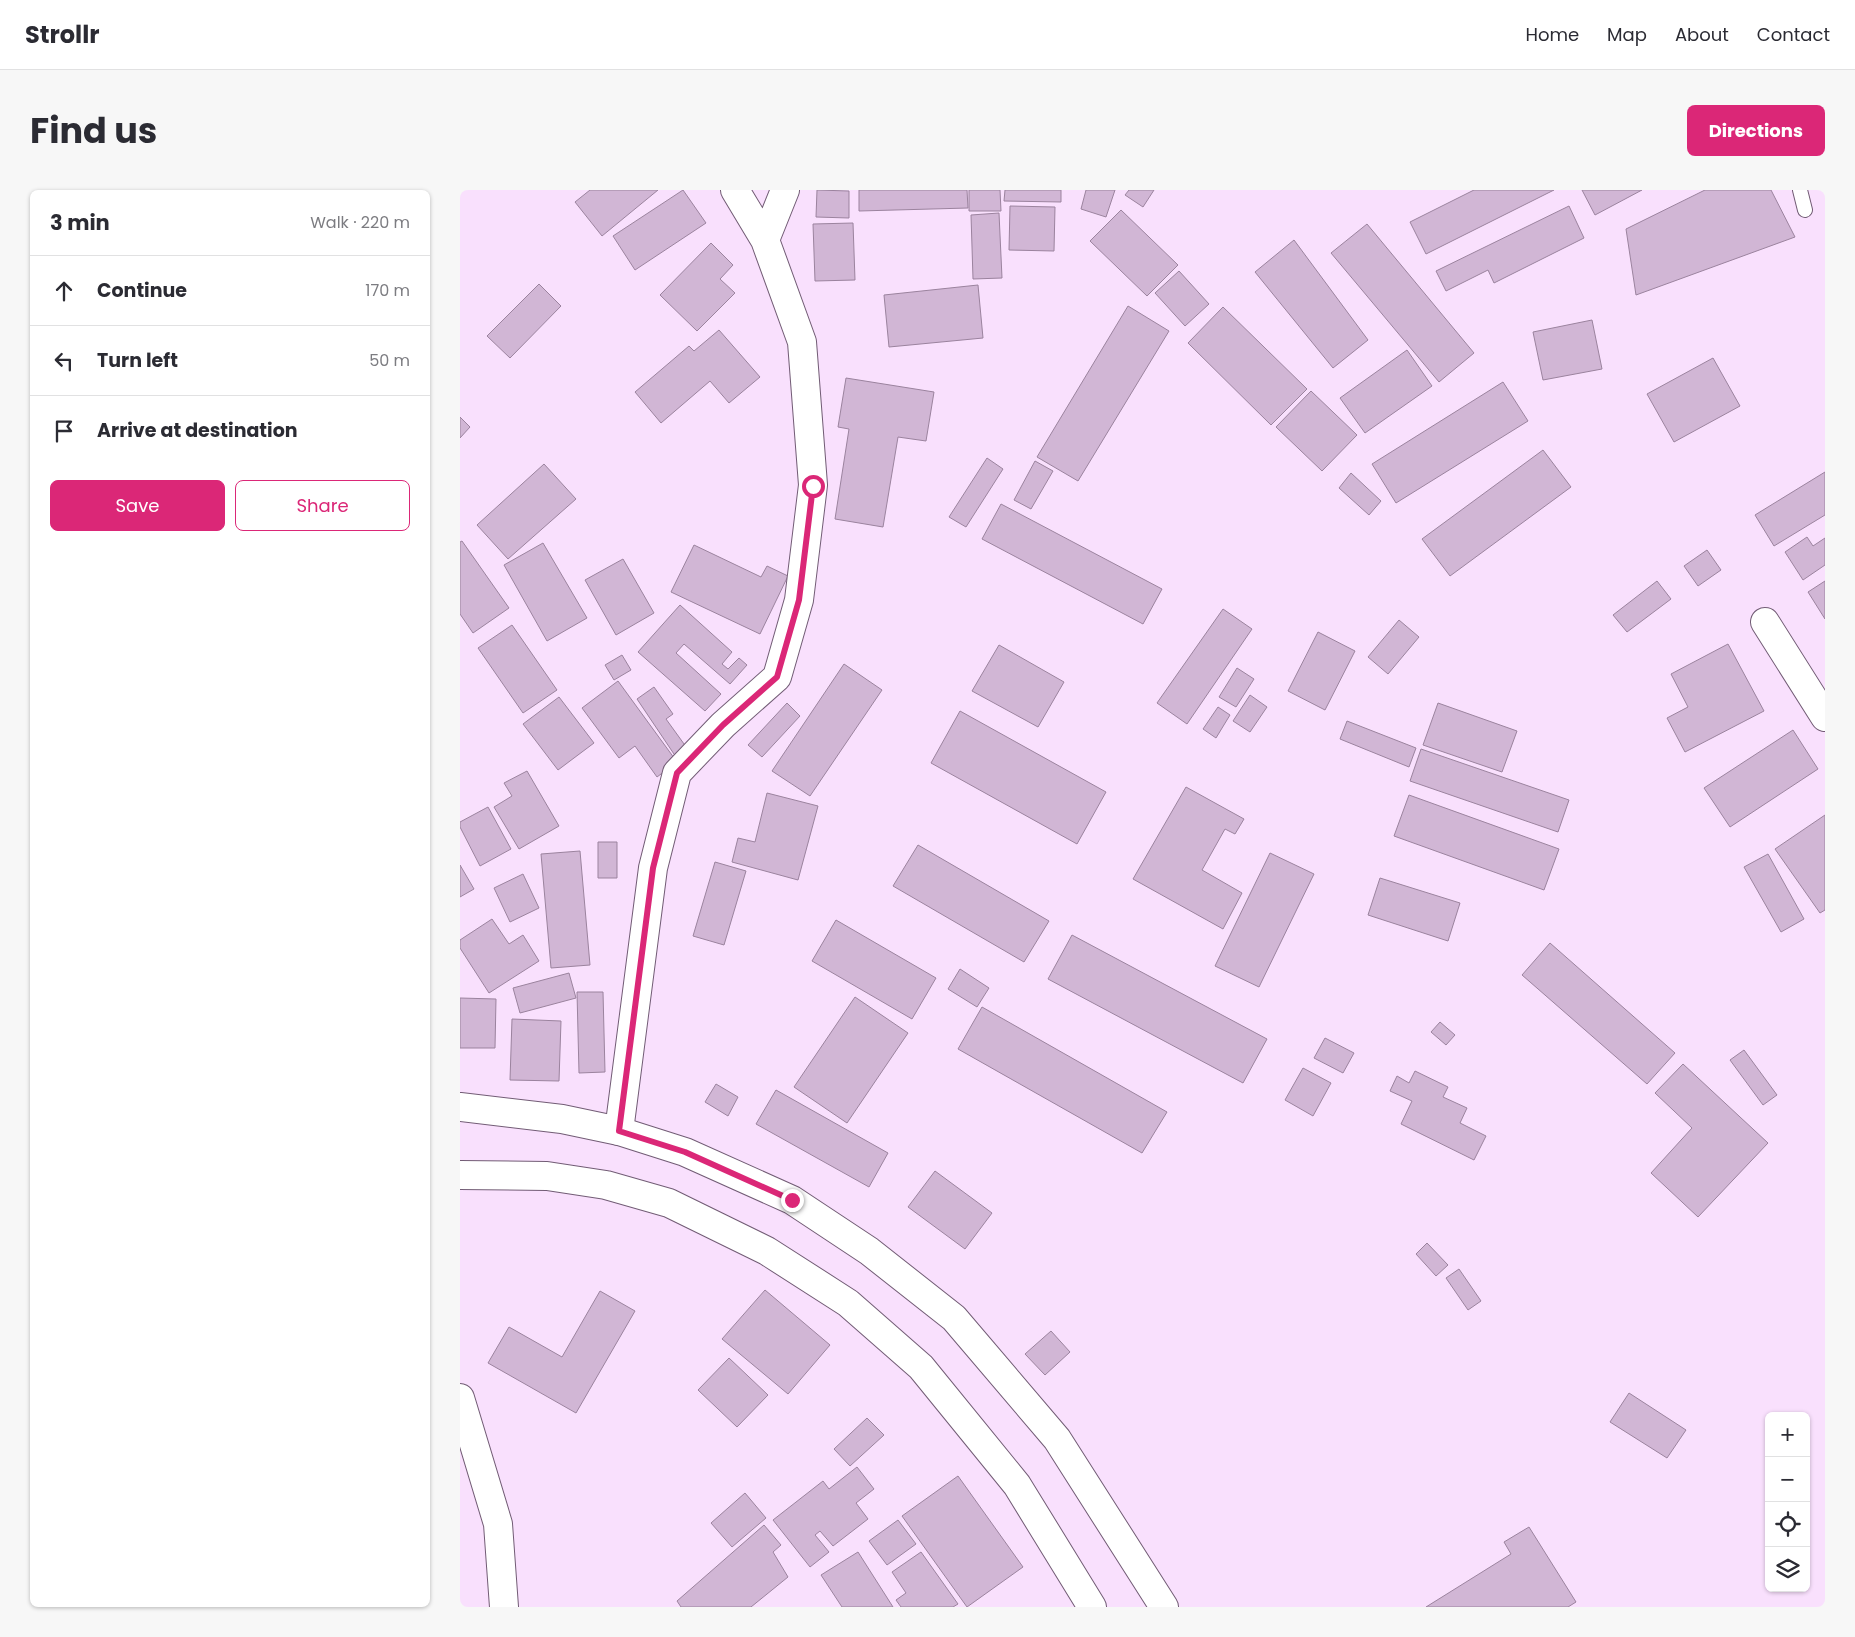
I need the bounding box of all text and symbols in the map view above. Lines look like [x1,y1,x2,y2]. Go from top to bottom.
text: Strollr [25,18,100,51]
text: Home [1525,22,1579,47]
text: Map [1607,22,1647,47]
text: About [1675,22,1729,47]
text: Contact [1757,22,1830,47]
button: Directions [1687,105,1825,156]
text: Find us [30,106,157,155]
text: 3 min [50,208,110,237]
text: Walk · 220 m [310,211,410,234]
icon: ahead [50,277,78,305]
text: Continue [97,277,187,304]
text: 170 m [365,279,410,302]
icon: left [50,347,78,375]
text: Turn left [97,347,178,374]
text: 50 m [369,349,410,372]
icon: arrive [50,417,78,445]
text: Arrive at destination [97,417,298,444]
route start [802,475,825,498]
button: Save [50,480,225,531]
button: Share [235,480,410,531]
route end [781,1189,804,1212]
map controls [1765,1412,1810,1592]
button: + [1765,1412,1810,1457]
button: − [1765,1457,1810,1502]
button: locate [1765,1502,1810,1547]
button: layers [1765,1547,1810,1592]

